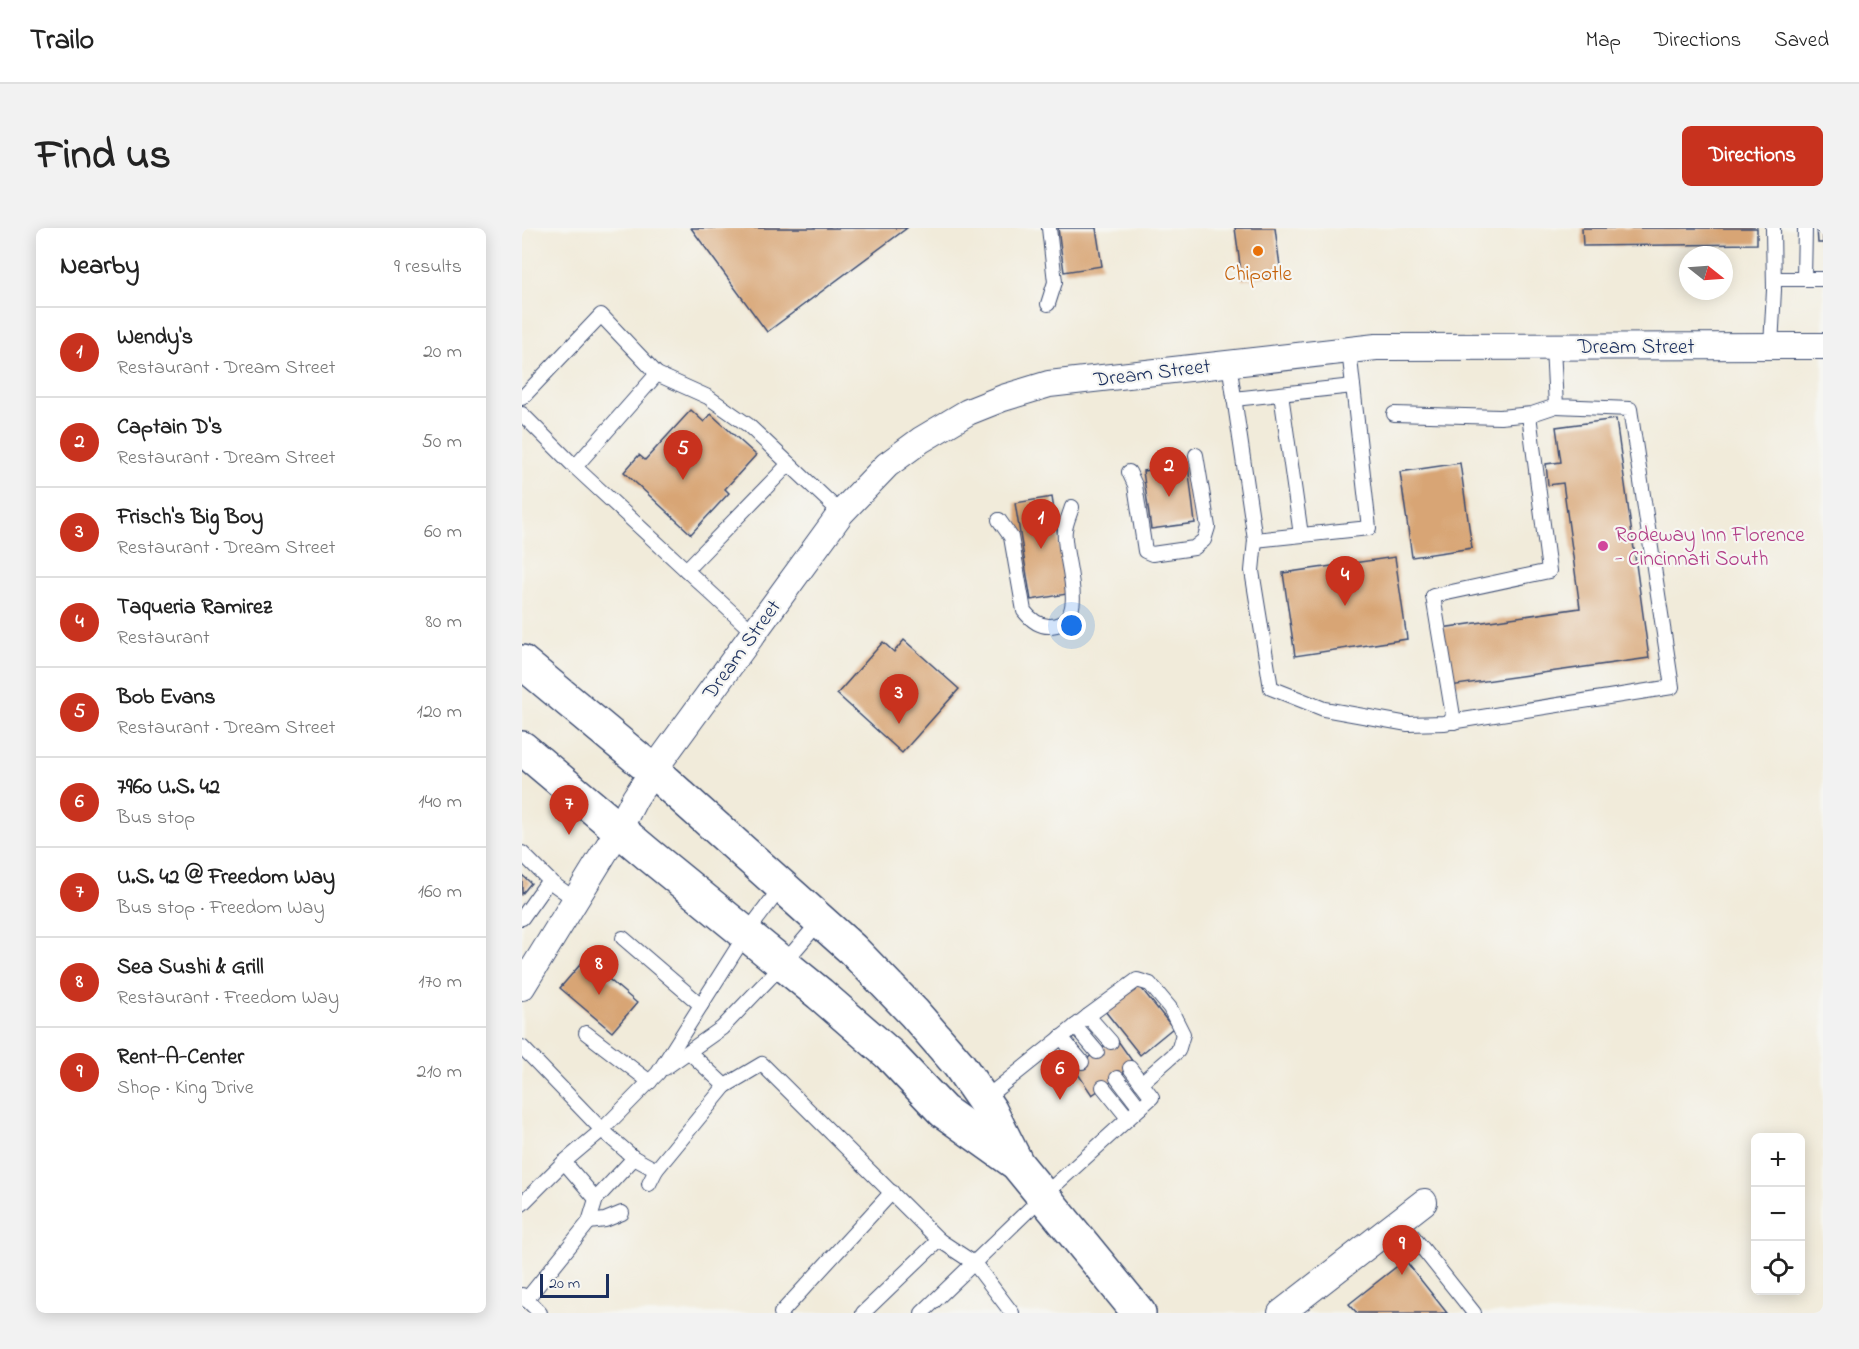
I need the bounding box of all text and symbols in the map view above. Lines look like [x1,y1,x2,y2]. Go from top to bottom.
text: Trailo [30,21,94,62]
text: Map [1585,26,1621,56]
text: Directions [1654,26,1741,56]
text: Saved [1774,26,1829,56]
text: Find us [36,126,171,187]
button: Directions [1682,126,1823,186]
marker: Chipotle [1251,244,1265,258]
north arrow [1679,246,1733,300]
text: Nearby [60,248,139,286]
text: 9 results [394,253,462,282]
place label: Chipotle [1224,260,1292,290]
text: Wendy's [117,322,193,354]
street label: Dream Street [1576,333,1695,363]
text: 1 [76,338,83,367]
text: 20 m [423,338,462,367]
street label: Dream Street [1091,352,1212,396]
text: Restaurant · Dream Street [117,354,336,383]
text: Captain D's [117,412,222,444]
text: 2 [75,428,84,457]
text: 50 m [421,428,462,457]
pin: 5 [664,430,702,480]
text: Restaurant · Dream Street [117,444,336,473]
pin: 2 [1150,448,1188,497]
pin: 1 [1022,500,1060,549]
text: Frisch's Big Boy [117,502,263,534]
text: 3 [75,518,84,547]
text: 60 m [424,518,462,547]
place label: Rodeway Inn Florence - Cincinnati South [1615,521,1805,575]
text: Restaurant · Dream Street [117,534,336,563]
marker: Rodeway Inn Florence - Cincinnati South [1596,539,1610,553]
pin: 4 [1326,556,1364,606]
text: Taqueria Ramirez [117,592,272,624]
street label: Dream Street [695,594,789,707]
text: 4 [75,608,84,637]
text: 80 m [425,608,462,637]
your location [1057,611,1086,640]
text: Restaurant [117,624,210,653]
pin: 3 [880,674,919,724]
text: Bob Evans [117,682,215,714]
text: 5 [74,698,85,727]
text: 120 m [417,698,462,727]
text: Restaurant · Dream Street [117,714,336,743]
text: 7960 U.S. 42 [117,772,220,804]
pin: 7 [550,786,588,835]
text: 6 [75,788,84,817]
text: 140 m [418,788,462,817]
text: Bus stop [117,804,195,833]
text: U.S. 42 @ Freedom Way [117,862,335,894]
text: 7 [75,878,84,907]
text: 160 m [418,878,462,907]
text: Bus stop · Freedom Way [117,894,325,923]
pin: 8 [580,946,619,995]
text: Sea Sushi & Grill [117,952,264,984]
text: 8 [76,968,83,997]
text: 170 m [418,968,462,997]
text: Restaurant · Freedom Way [117,984,339,1013]
text: Rent-A-Center [117,1042,244,1074]
pin: 6 [1040,1050,1080,1100]
text: 9 [76,1058,83,1087]
text: 210 m [417,1058,462,1087]
text: Shop · King Drive [117,1074,254,1103]
map controls [1751,1133,1805,1295]
button: + [1751,1133,1805,1187]
button: − [1751,1187,1805,1241]
pin: 9 [1382,1226,1422,1275]
button: locate [1751,1241,1805,1295]
scale bar [540,1271,609,1298]
text: 20 m [549,1272,580,1296]

